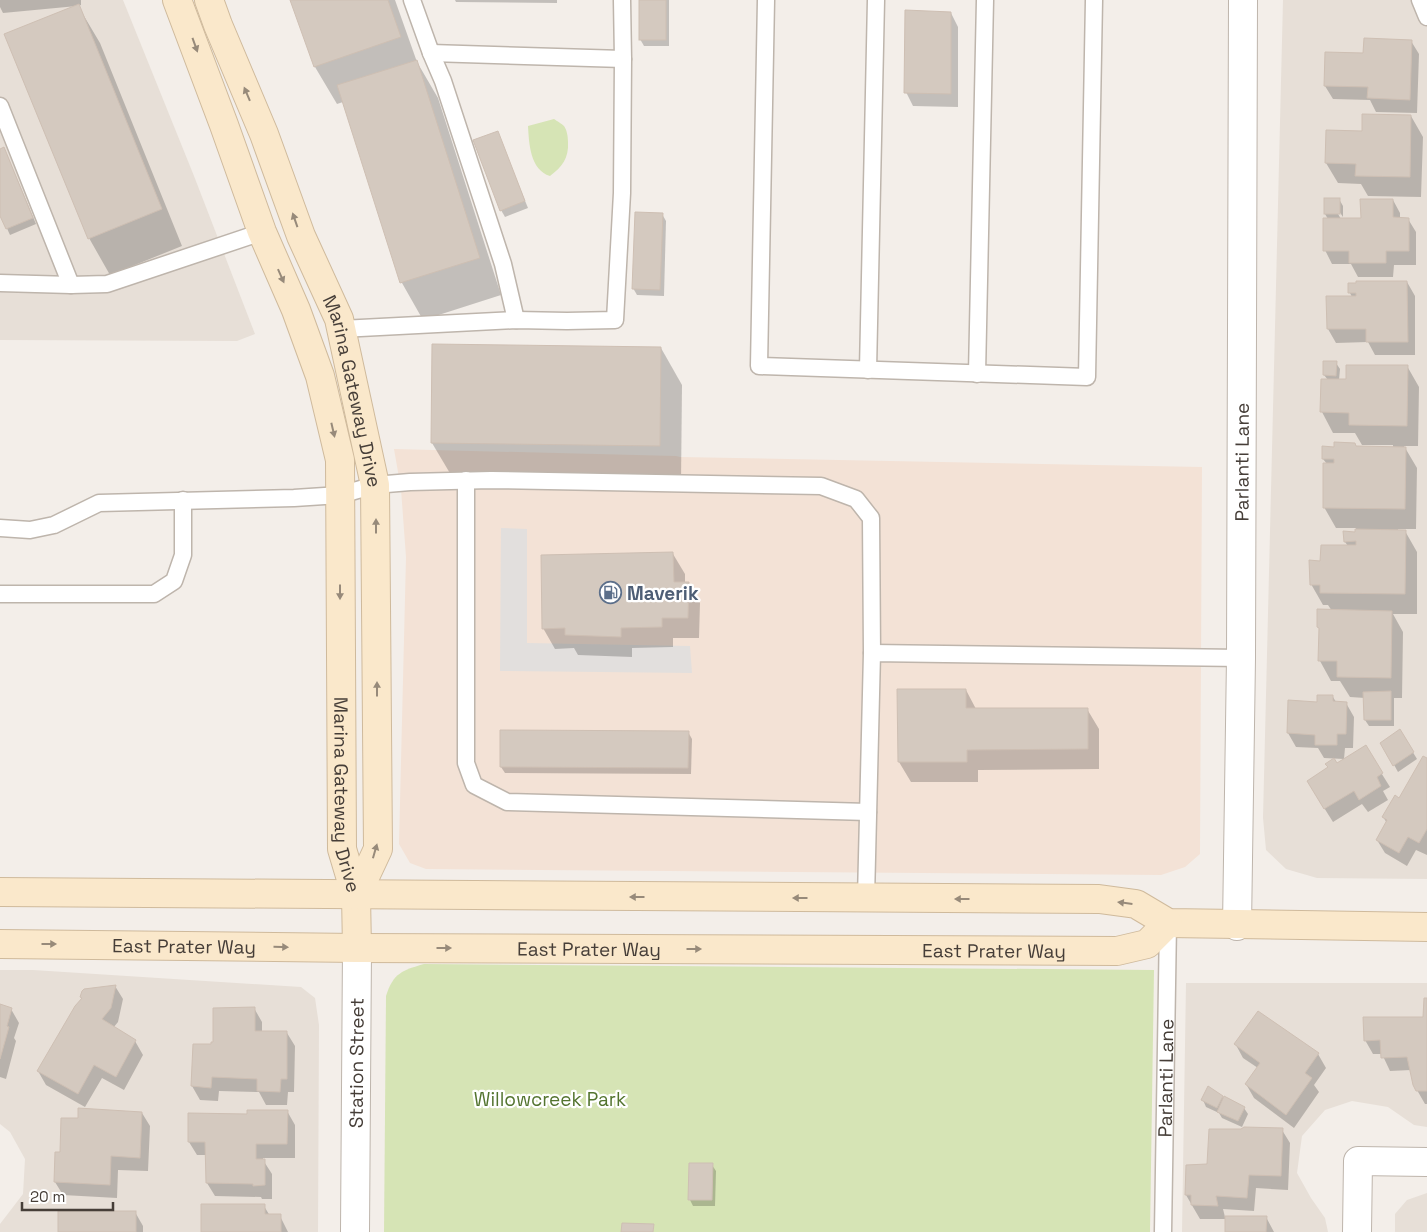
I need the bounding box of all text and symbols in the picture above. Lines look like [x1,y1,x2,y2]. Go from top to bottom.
one-way arrow [192,38,199,53]
one-way arrow [243,87,251,101]
one-way arrow [291,212,299,227]
one-way arrow [278,269,286,283]
street label: Marina Gateway Drive [317,291,388,490]
street label: Parlanti Lane [1229,403,1254,521]
one-way arrow [329,423,337,438]
one-way arrow [371,518,379,534]
fuel station icon: Maverik [599,581,623,605]
place label: Maverik [627,581,699,606]
one-way arrow [336,584,344,600]
one-way arrow [373,681,381,697]
street label: Marina Gateway Drive [329,697,367,895]
one-way arrow [372,843,380,858]
one-way arrow [629,893,645,901]
one-way arrow [792,894,808,902]
one-way arrow [954,895,970,903]
one-way arrow [1116,899,1132,907]
street label: East Prater Way [112,933,256,959]
street label: East Prater Way [517,936,661,962]
street label: East Prater Way [922,938,1066,963]
one-way arrow [41,940,57,948]
one-way arrow [273,943,289,951]
one-way arrow [436,944,452,952]
one-way arrow [686,945,702,953]
street label: Station Street [343,998,369,1128]
street label: Parlanti Lane [1152,1018,1179,1138]
park label: Willowcreek Park [474,1087,626,1112]
scale bar [22,1180,114,1212]
text: 20 m [30,1187,65,1206]

